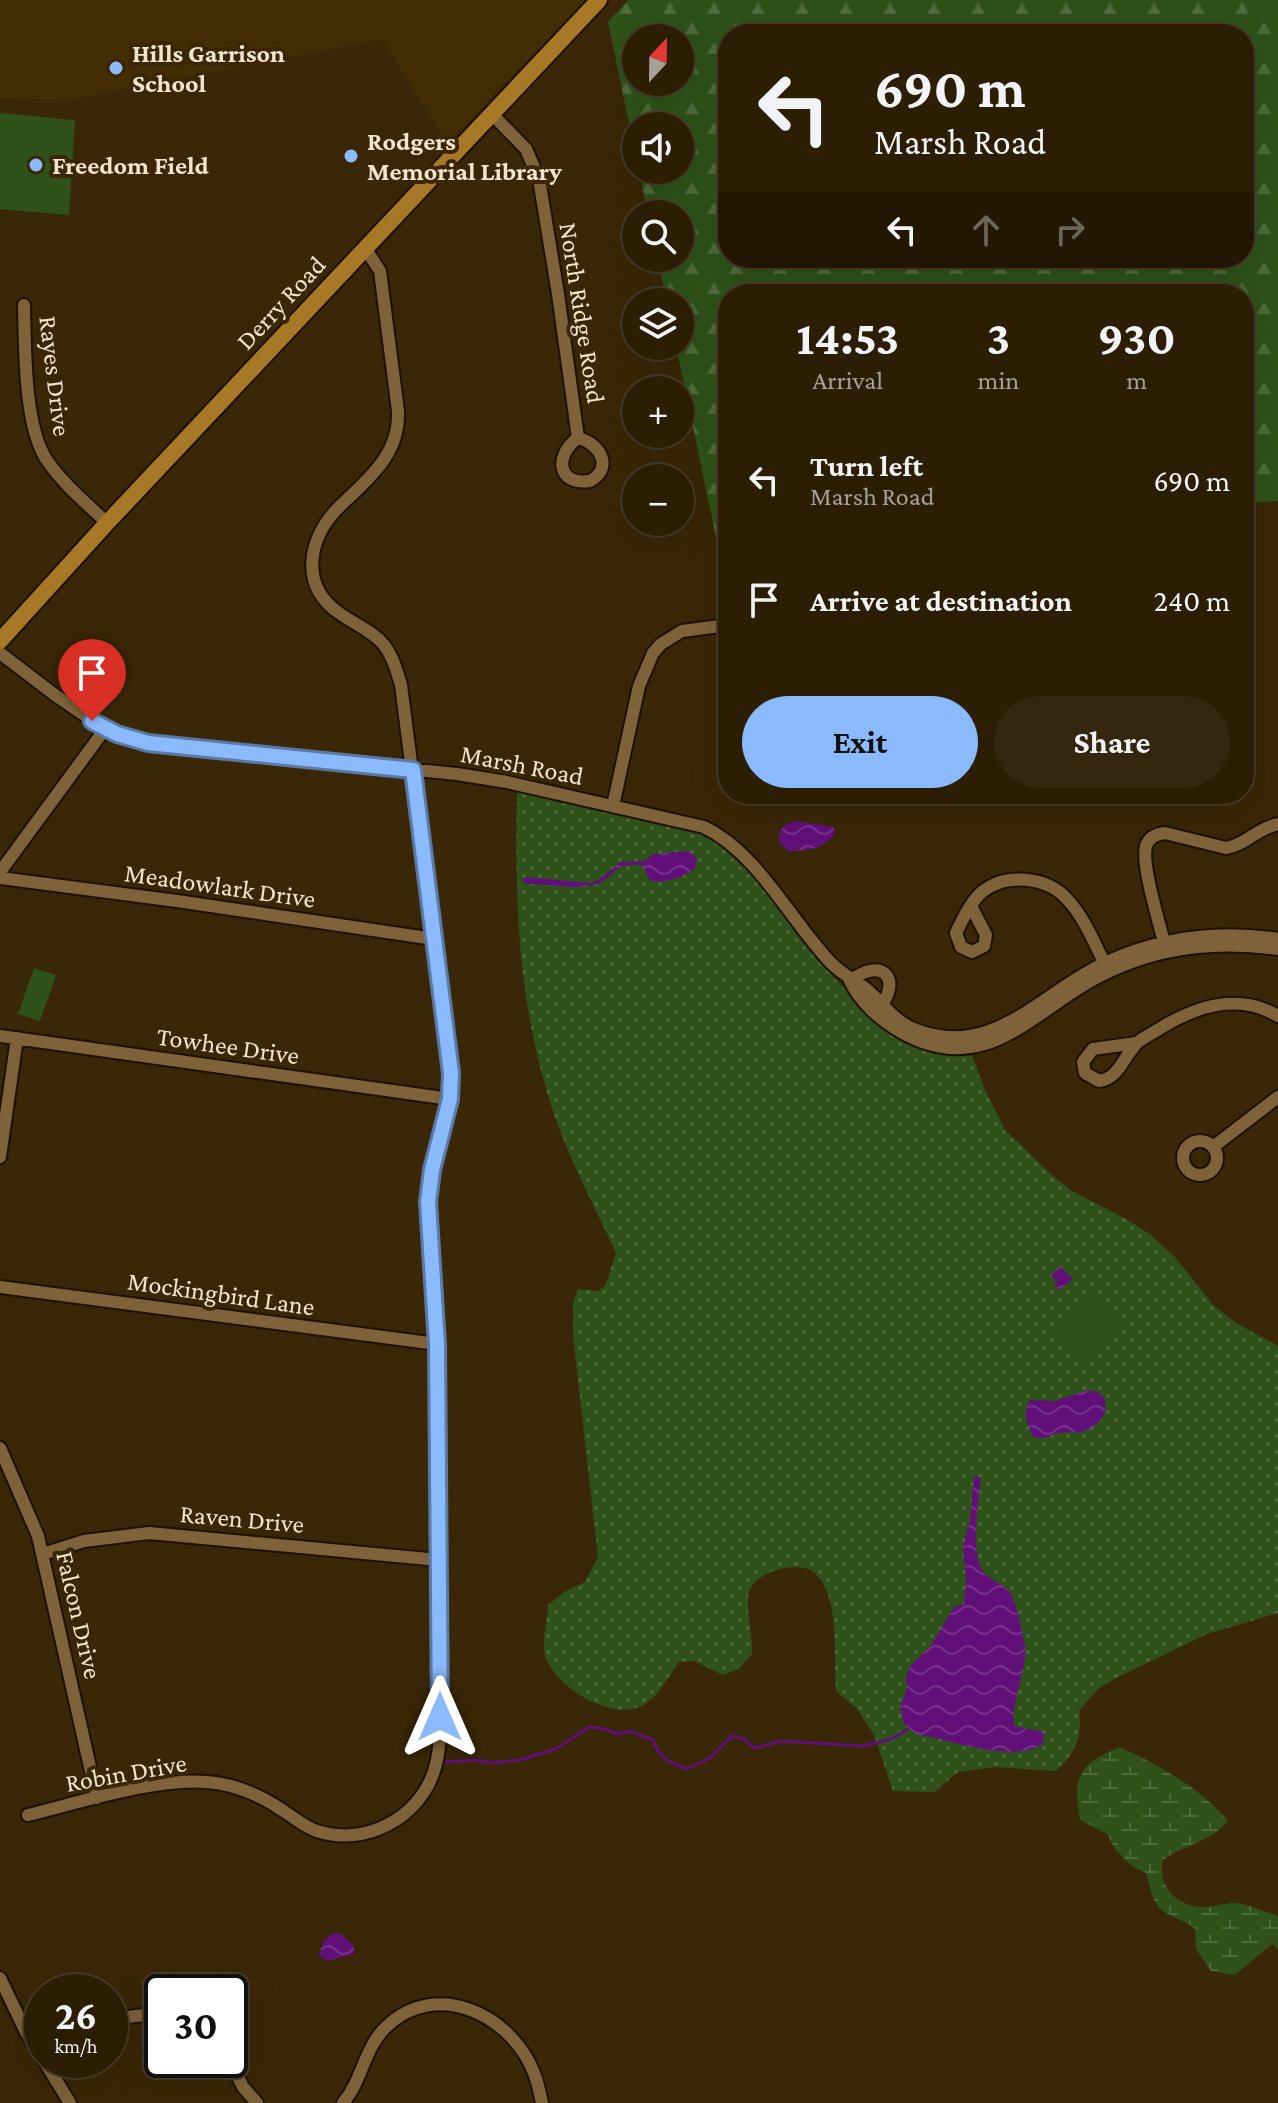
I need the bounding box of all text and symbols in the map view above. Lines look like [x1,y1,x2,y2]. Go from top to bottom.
north arrow [622,24,694,96]
map controls [622,24,694,536]
place label: Hills Garrison School [132,39,285,98]
icon: left [742,56,846,160]
text: 690 m [874,57,1026,119]
marker: Hills Garrison School [107,59,125,77]
button: sound [622,112,694,184]
text: Marsh Road [874,122,1046,162]
place label: Rodgers Memorial Library [367,127,562,186]
marker: Rodgers Memorial Library [342,147,360,165]
place label: Freedom Field [52,151,209,180]
marker: Freedom Field [27,156,45,174]
button: search [622,200,694,272]
icon: left [880,208,924,252]
icon: ahead [964,208,1008,252]
icon: right [1048,208,1092,252]
street label: North Ridge Road [553,220,611,406]
street label: Derry Road [231,250,332,356]
button: layers [622,288,694,360]
text: 14:53 [796,311,899,364]
text: 3 [987,311,1010,364]
text: 930 [1098,311,1176,364]
street label: Rayes Drive [33,314,77,438]
text: Arrival [812,366,883,395]
text: min [978,366,1019,395]
text: m [1126,366,1147,395]
button: + [622,376,694,448]
text: Turn left [810,449,923,482]
icon: left [742,458,786,502]
button: − [622,464,694,536]
text: 690 m [1154,464,1230,497]
text: Marsh Road [810,482,934,511]
icon: arrive [742,578,786,622]
text: Arrive at destination [810,584,1072,617]
text: 240 m [1154,584,1230,617]
pin [58,639,126,721]
icon: arrive [70,651,114,695]
button: Exit [742,696,978,788]
button: Share [994,696,1230,788]
street label: Marsh Road [458,739,586,791]
street label: Meadowlark Drive [123,858,317,914]
street label: Towhee Drive [155,1022,301,1070]
street label: Mockingbird Lane [126,1267,316,1321]
street label: Raven Drive [179,1499,305,1539]
street label: Falcon Drive [50,1548,108,1682]
position arrow [398,1675,482,1759]
street label: Robin Drive [63,1748,189,1798]
speed limit sign: 30 [144,1974,248,2078]
text: 26 [55,1993,97,2038]
text: km/h [54,2035,98,2057]

